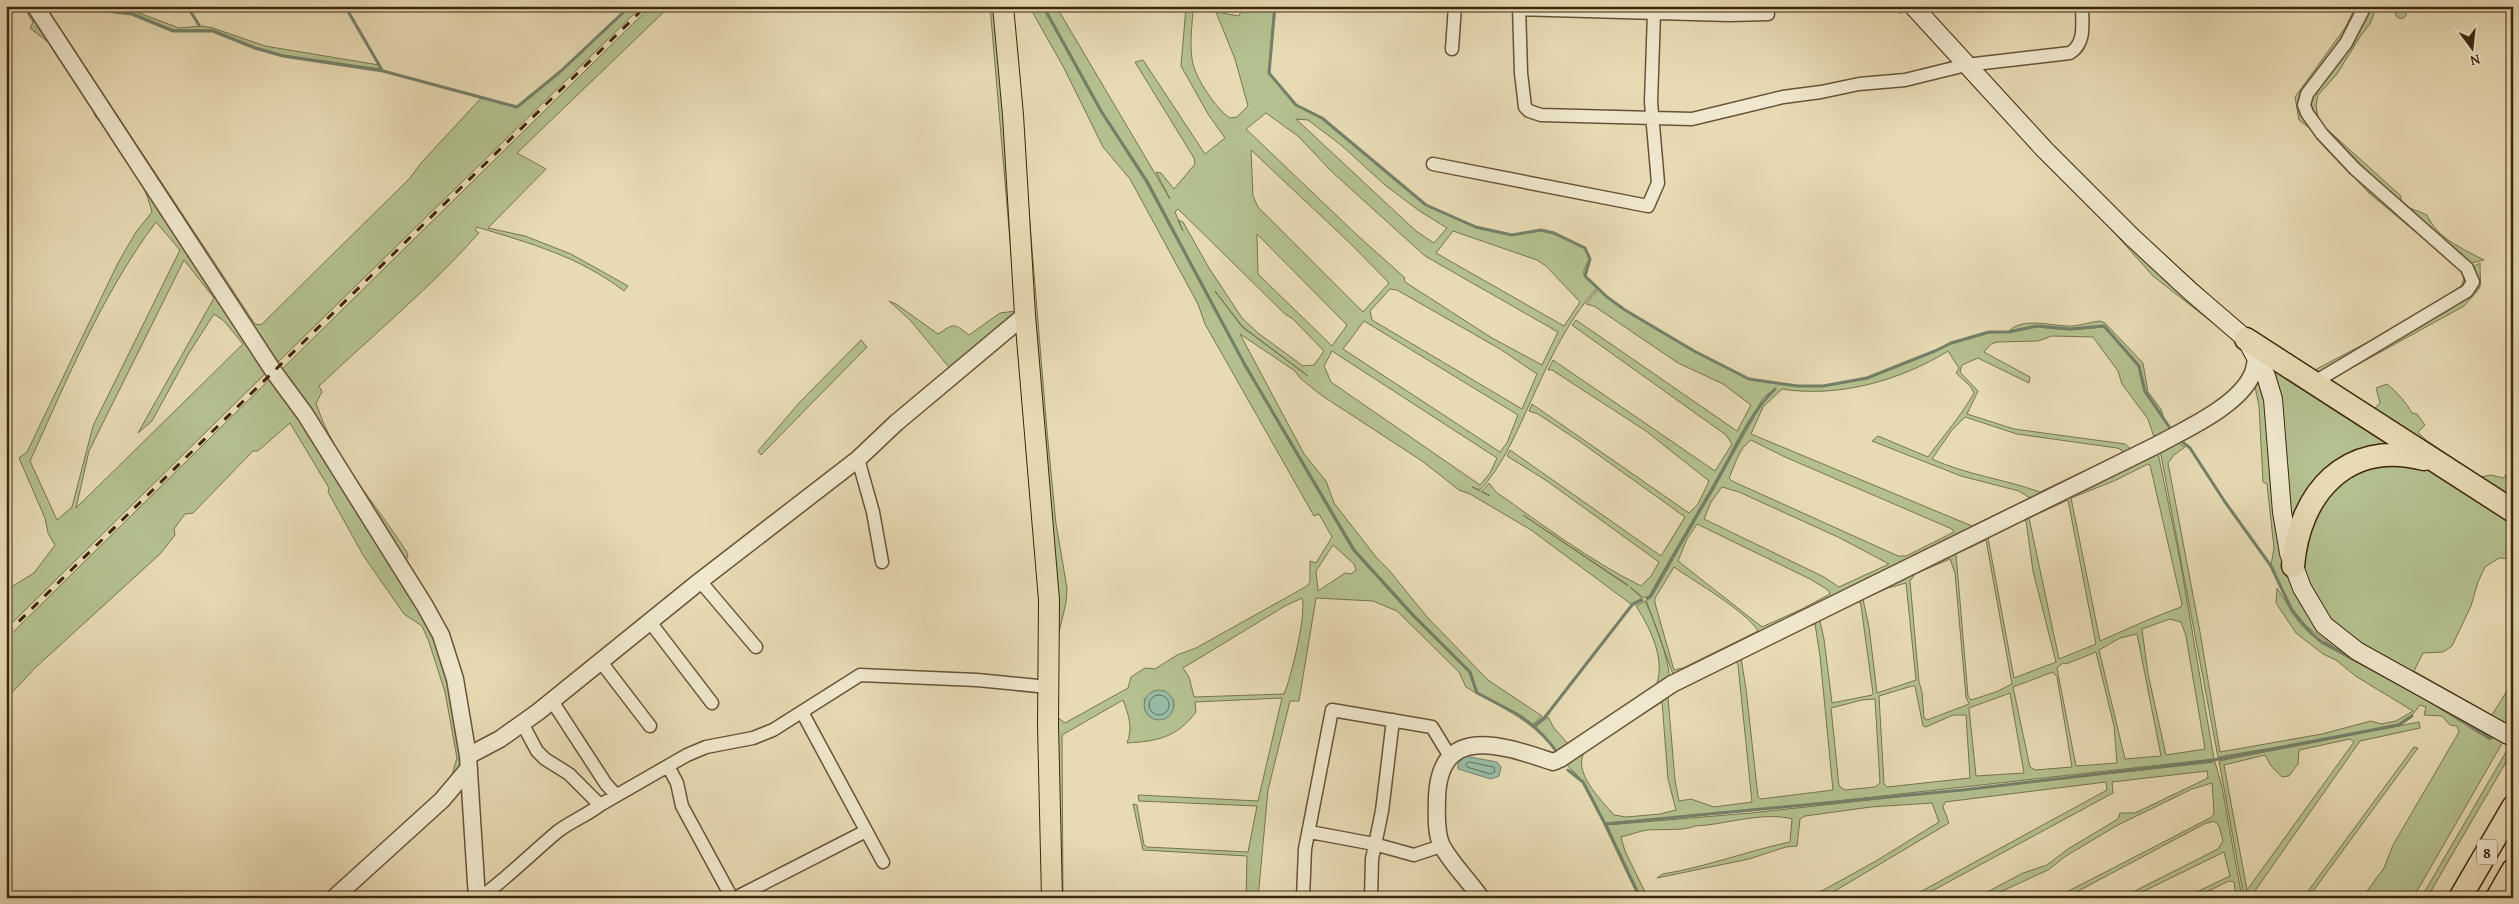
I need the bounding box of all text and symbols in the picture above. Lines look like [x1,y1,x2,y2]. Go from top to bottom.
north arrow [2446,22,2496,72]
text: N [2468,50,2482,72]
road number: 8 [2477,840,2497,864]

